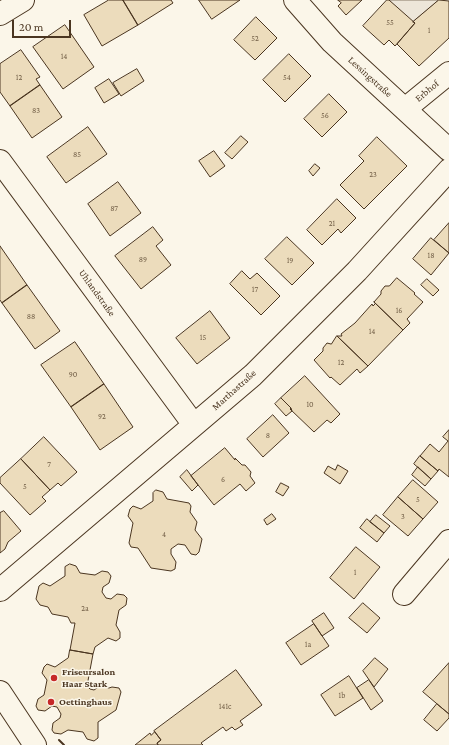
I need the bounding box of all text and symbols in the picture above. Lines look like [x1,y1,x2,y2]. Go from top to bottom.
scale bar [14,12,73,38]
house number: 55 [386,18,394,28]
text: 20 m [19,20,43,34]
house number: 1 [428,26,430,36]
house number: 52 [251,34,259,44]
house number: 14 [61,52,67,62]
street label: Lessingstraße [345,54,395,100]
house number: 12 [16,73,22,83]
house number: 54 [283,73,291,83]
street label: Erbhof [413,78,441,104]
house number: 83 [32,106,40,116]
house number: 56 [321,111,329,121]
house number: 85 [73,150,81,160]
house number: 23 [369,170,377,180]
house number: 87 [110,204,118,214]
house number: 21 [329,219,335,229]
house number: 18 [428,251,434,261]
house number: 89 [139,255,147,265]
house number: 19 [287,256,293,266]
street label: Uhlandstraße [76,267,118,319]
house number: 17 [252,285,258,295]
house number: 16 [396,306,402,316]
house number: 88 [27,312,35,322]
house number: 14 [369,327,375,337]
house number: 15 [200,333,206,343]
house number: 12 [338,358,344,368]
street label: Marthastraße [210,367,258,413]
house number: 90 [69,370,77,380]
house number: 10 [306,400,314,410]
house number: 92 [98,412,106,422]
house number: 8 [266,431,270,441]
house number: 7 [47,460,51,470]
house number: 6 [221,475,225,485]
house number: 5 [23,482,27,492]
house number: 5 [416,495,420,505]
house number: 3 [401,512,405,522]
house number: 4 [162,530,166,540]
house number: 1 [354,568,356,578]
house number: 2a [81,604,89,614]
house number: 1a [305,640,311,650]
place label: Friseursalon Haar Stark [62,666,115,690]
marker: Friseursalon Haar Stark [49,673,59,683]
house number: 1b [339,691,345,701]
place label: Oettinghaus [59,696,112,708]
marker: Oettinghaus [46,697,56,707]
house number: 141c [219,702,231,712]

